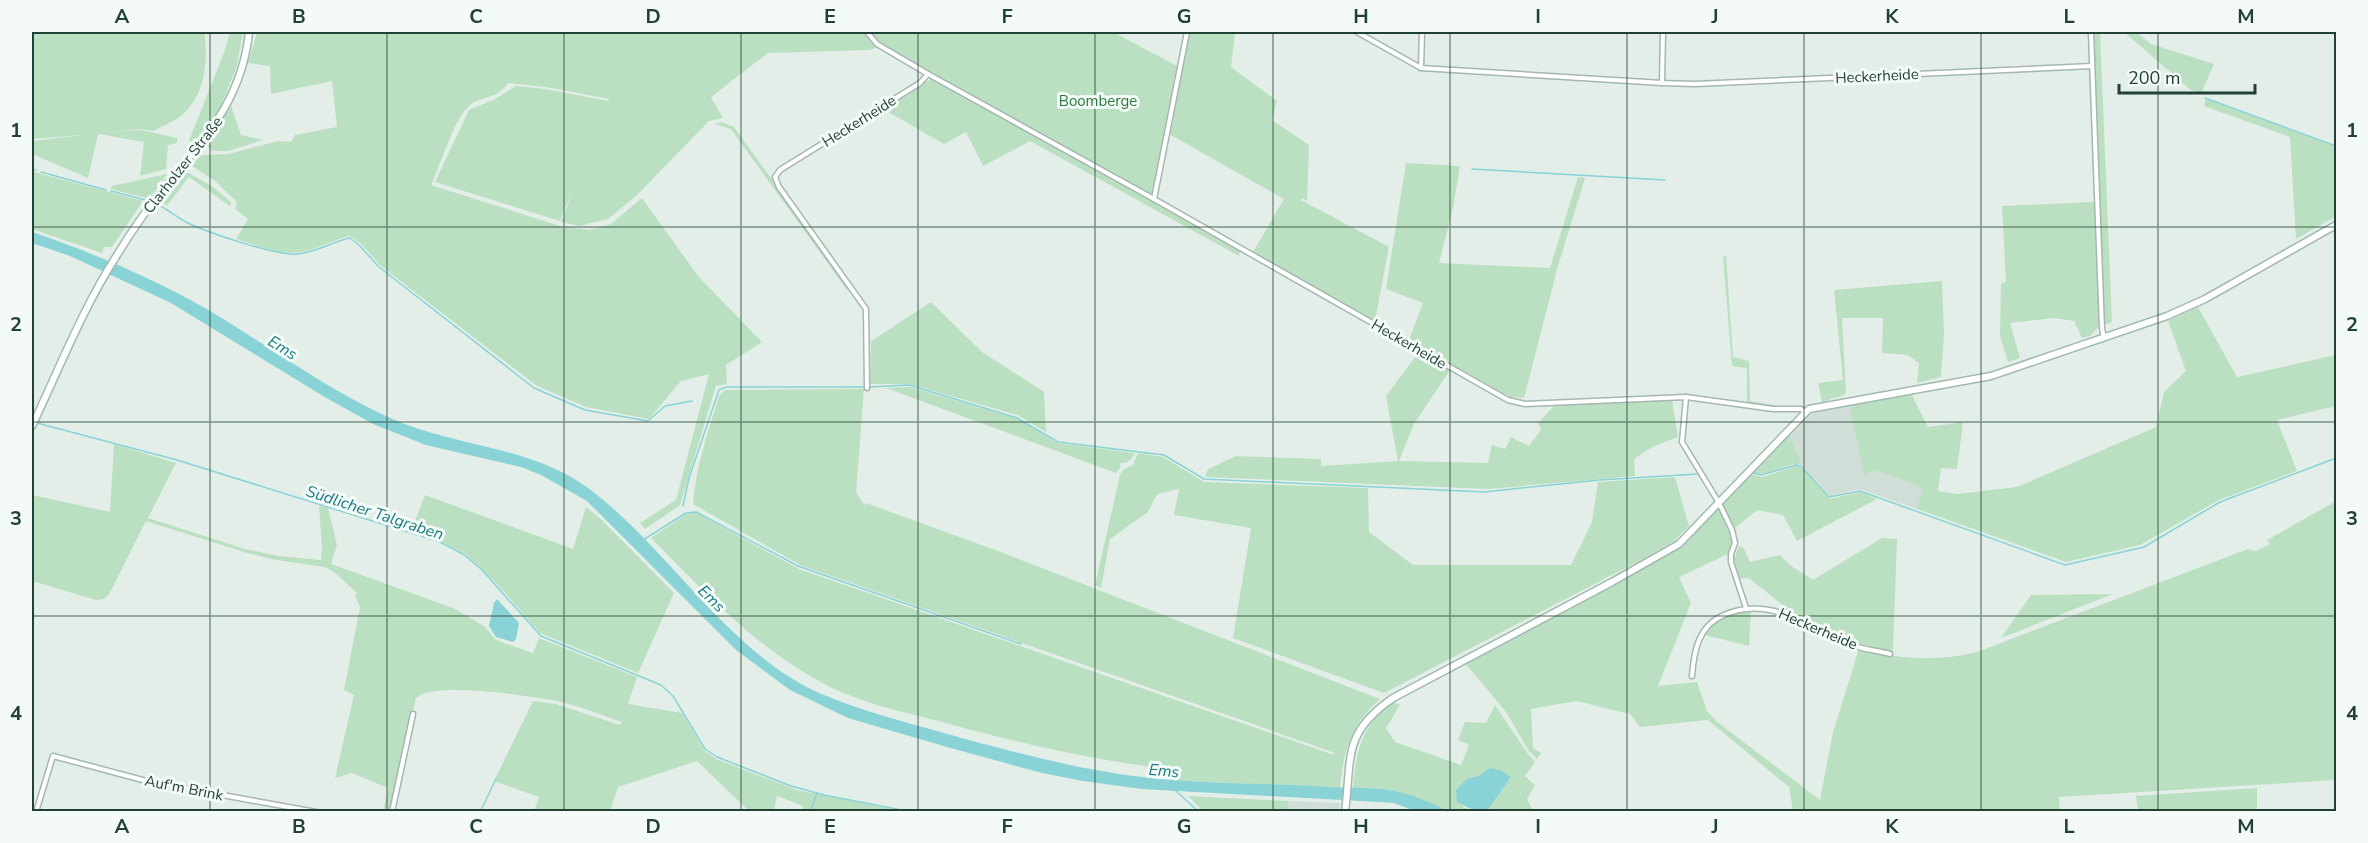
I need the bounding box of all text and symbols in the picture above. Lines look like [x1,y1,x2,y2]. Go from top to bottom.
text: A [115,3,130,30]
text: B [292,3,306,30]
text: C [469,3,483,30]
text: D [645,3,661,30]
text: E [824,3,836,30]
text: F [1001,3,1013,30]
text: G [1177,3,1191,30]
text: H [1353,3,1369,30]
text: I [1535,3,1541,30]
text: J [1710,3,1719,30]
text: K [1885,3,1899,30]
text: L [2063,3,2075,30]
text: M [2237,3,2255,30]
scale bar [2119,57,2256,95]
street label: Heckerheide [1835,64,1919,88]
text: 200 m [2128,66,2180,90]
street label: Heckerheide [818,90,900,152]
park label: Boomberge [1059,91,1137,111]
street label: Clarholzer Straße [139,112,227,218]
text: 1 [10,117,22,144]
text: 1 [2346,117,2358,144]
text: 2 [10,311,22,338]
text: 2 [2346,311,2358,338]
street label: Heckerheide [1368,314,1450,374]
water label: Ems [264,330,302,365]
water label: Südlicher Talgraben [303,480,446,546]
text: 3 [10,505,22,532]
text: 3 [2346,505,2358,532]
water label: Ems [693,580,730,618]
street label: Heckerheide [1776,603,1860,655]
text: 4 [10,700,22,727]
text: 4 [2346,700,2358,727]
water label: Ems [1148,759,1180,783]
street label: Auf'm Brink [143,771,225,805]
text: A [115,813,130,840]
text: B [292,813,306,840]
text: C [469,813,483,840]
text: D [645,813,661,840]
text: E [824,813,836,840]
text: F [1001,813,1013,840]
text: G [1177,813,1191,840]
text: H [1353,813,1369,840]
text: I [1535,813,1541,840]
text: J [1710,813,1719,840]
text: K [1885,813,1899,840]
text: L [2063,813,2075,840]
text: M [2237,813,2255,840]

